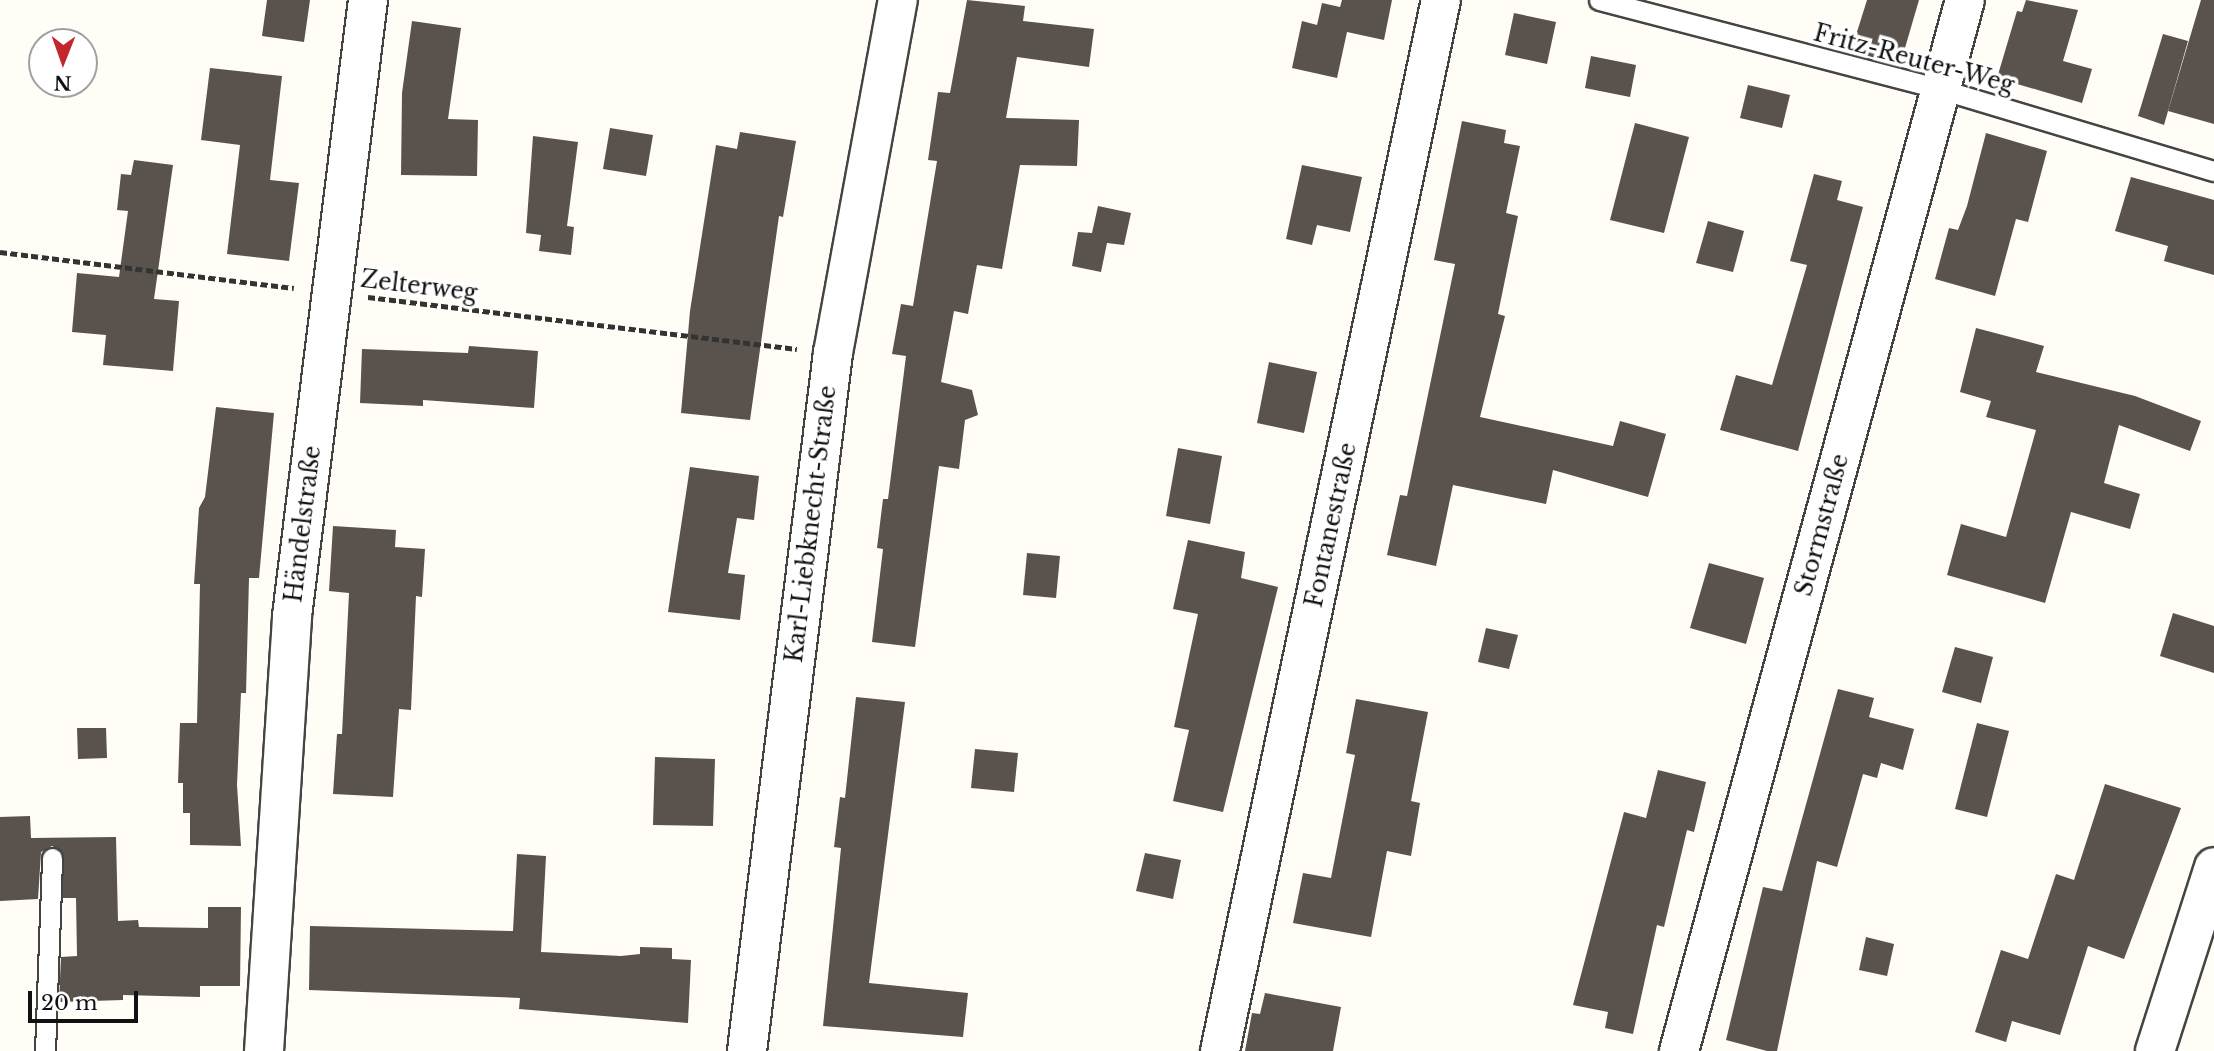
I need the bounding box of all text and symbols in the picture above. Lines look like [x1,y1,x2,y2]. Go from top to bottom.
street label: Fritz-Reuter-Weg [1811,19,2017,99]
north arrow [28,28,98,98]
text: N [54,71,72,94]
street label: Zelterweg [359,265,479,307]
street label: Karl-Liebknecht-Straße [780,384,842,664]
street label: Fontanestraße [1300,440,1362,610]
street label: Händelstraße [280,444,326,604]
street label: Stormstraße [1790,451,1854,599]
scale bar [32,978,142,1022]
text: 20 m [41,990,98,1016]

